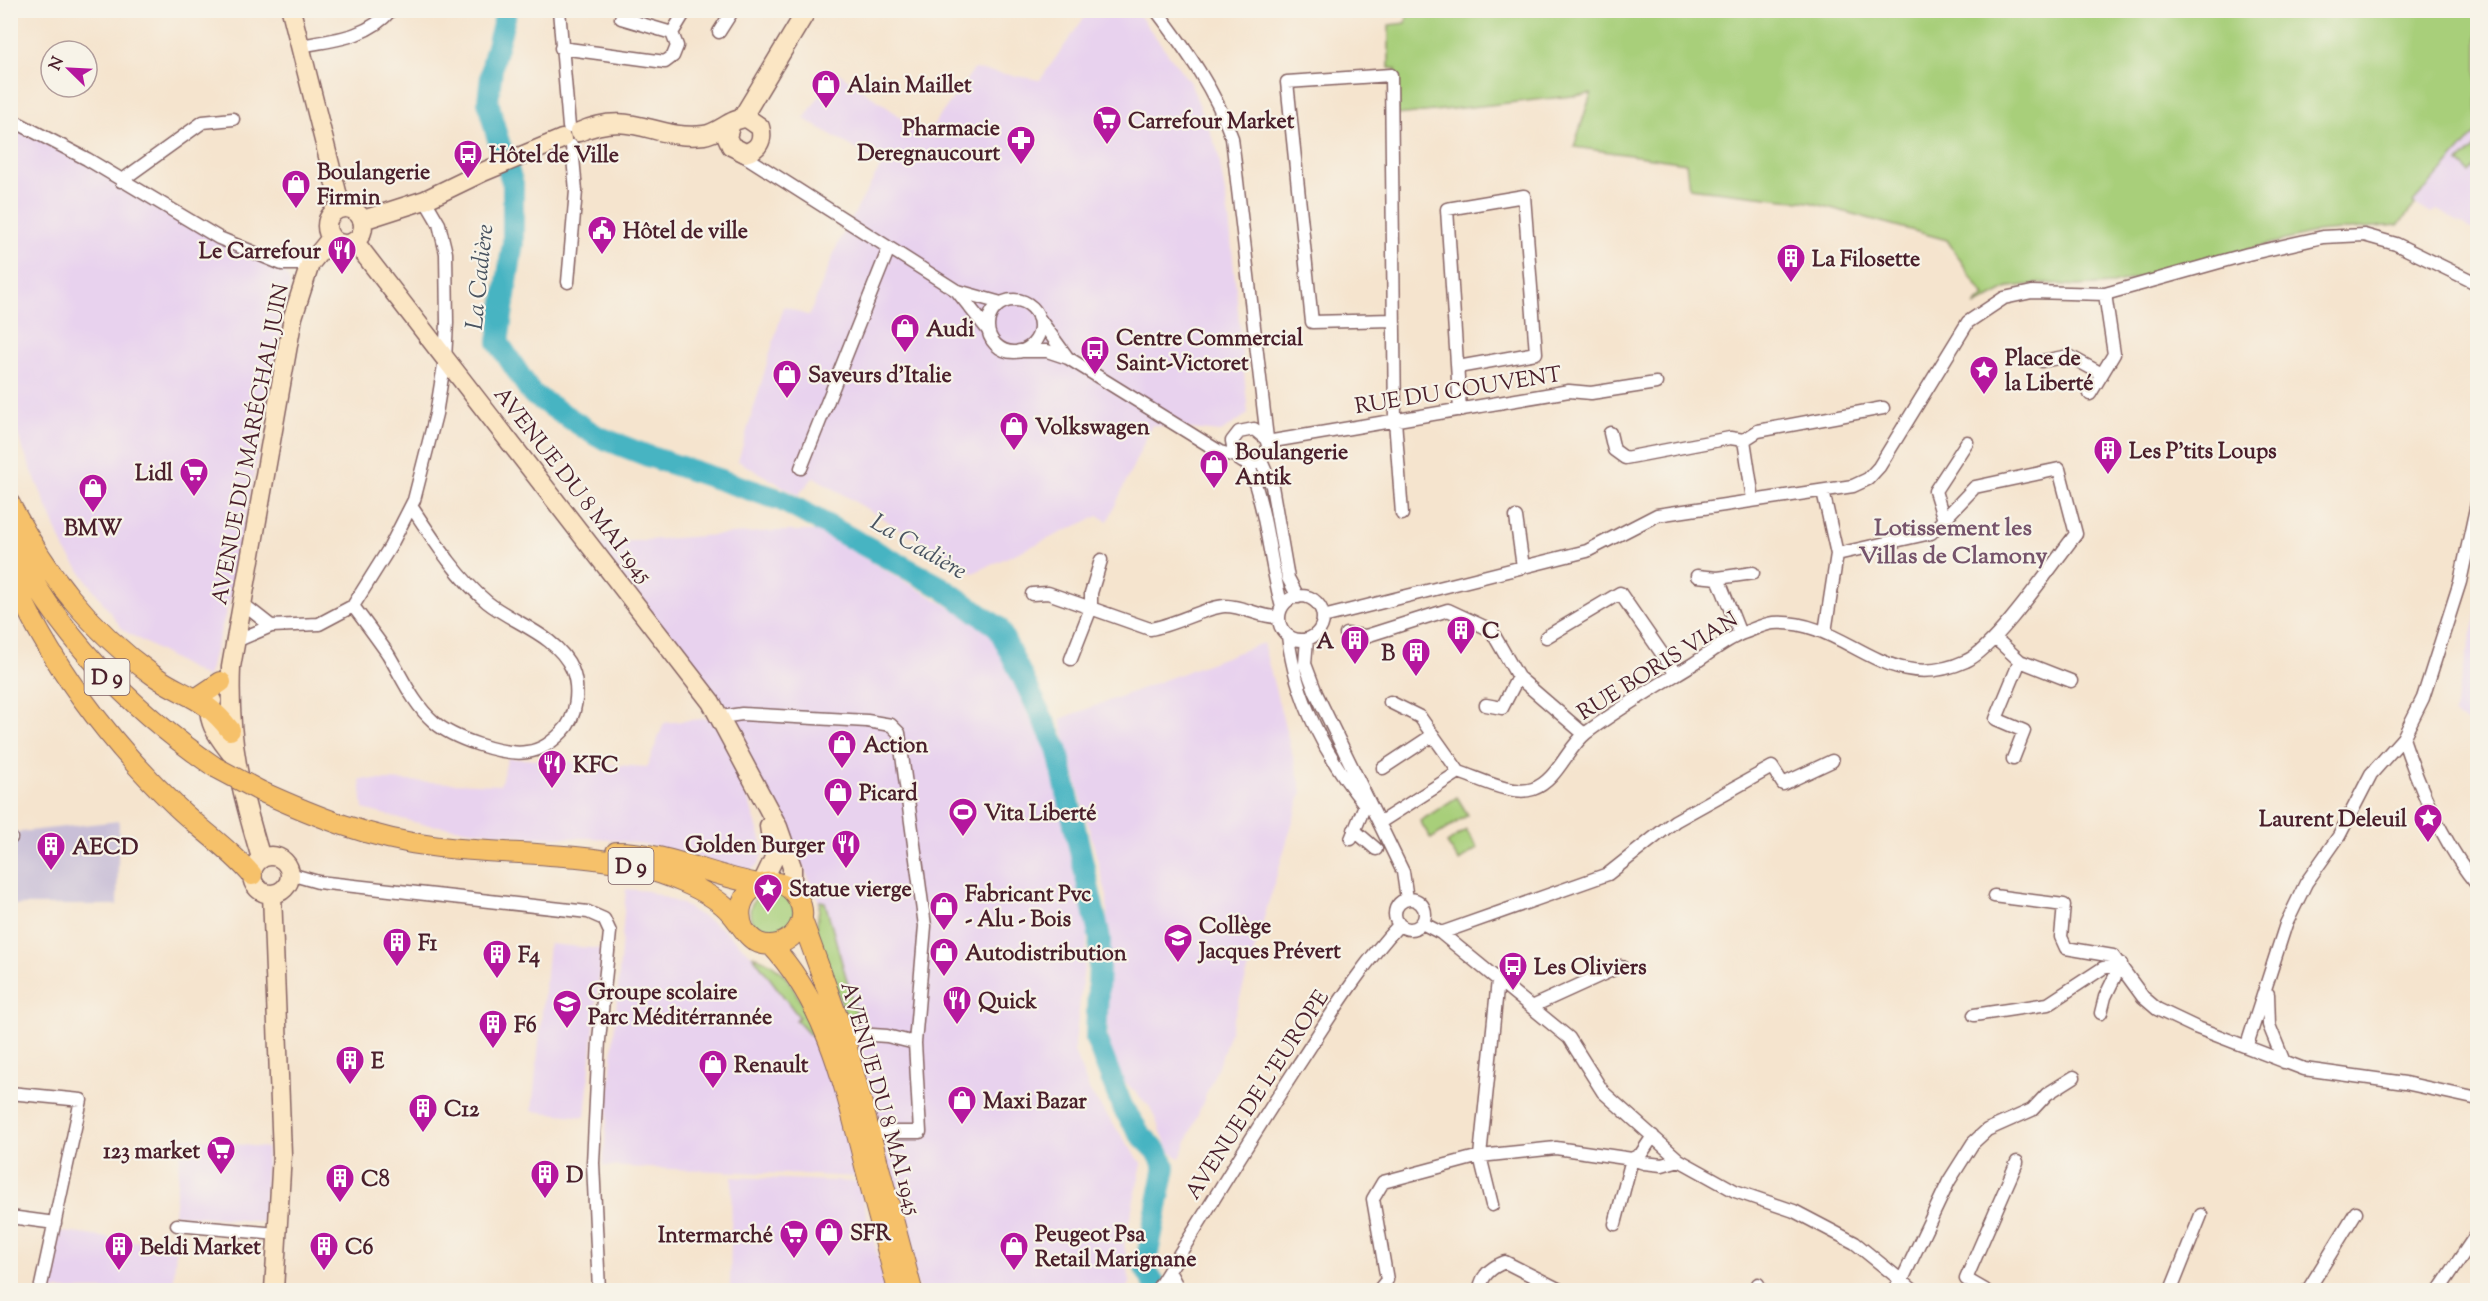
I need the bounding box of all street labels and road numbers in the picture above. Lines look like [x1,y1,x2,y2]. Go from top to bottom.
street label: AVENUE DU MARÉCHAL JUIN [204,281,299,608]
street label: RUE DU COUVENT [1353,360,1565,424]
street label: AVENUE DU 8 MAI 1945 [485,381,659,591]
street label: RUE BORIS VIAN [1572,605,1745,730]
road number: D 9 [84,659,130,695]
road number: D 9 [608,848,654,884]
street label: AVENUE DU 8 MAI 1945 [830,978,928,1220]
street label: AVENUE DE L'EUROPE [1179,985,1338,1207]

